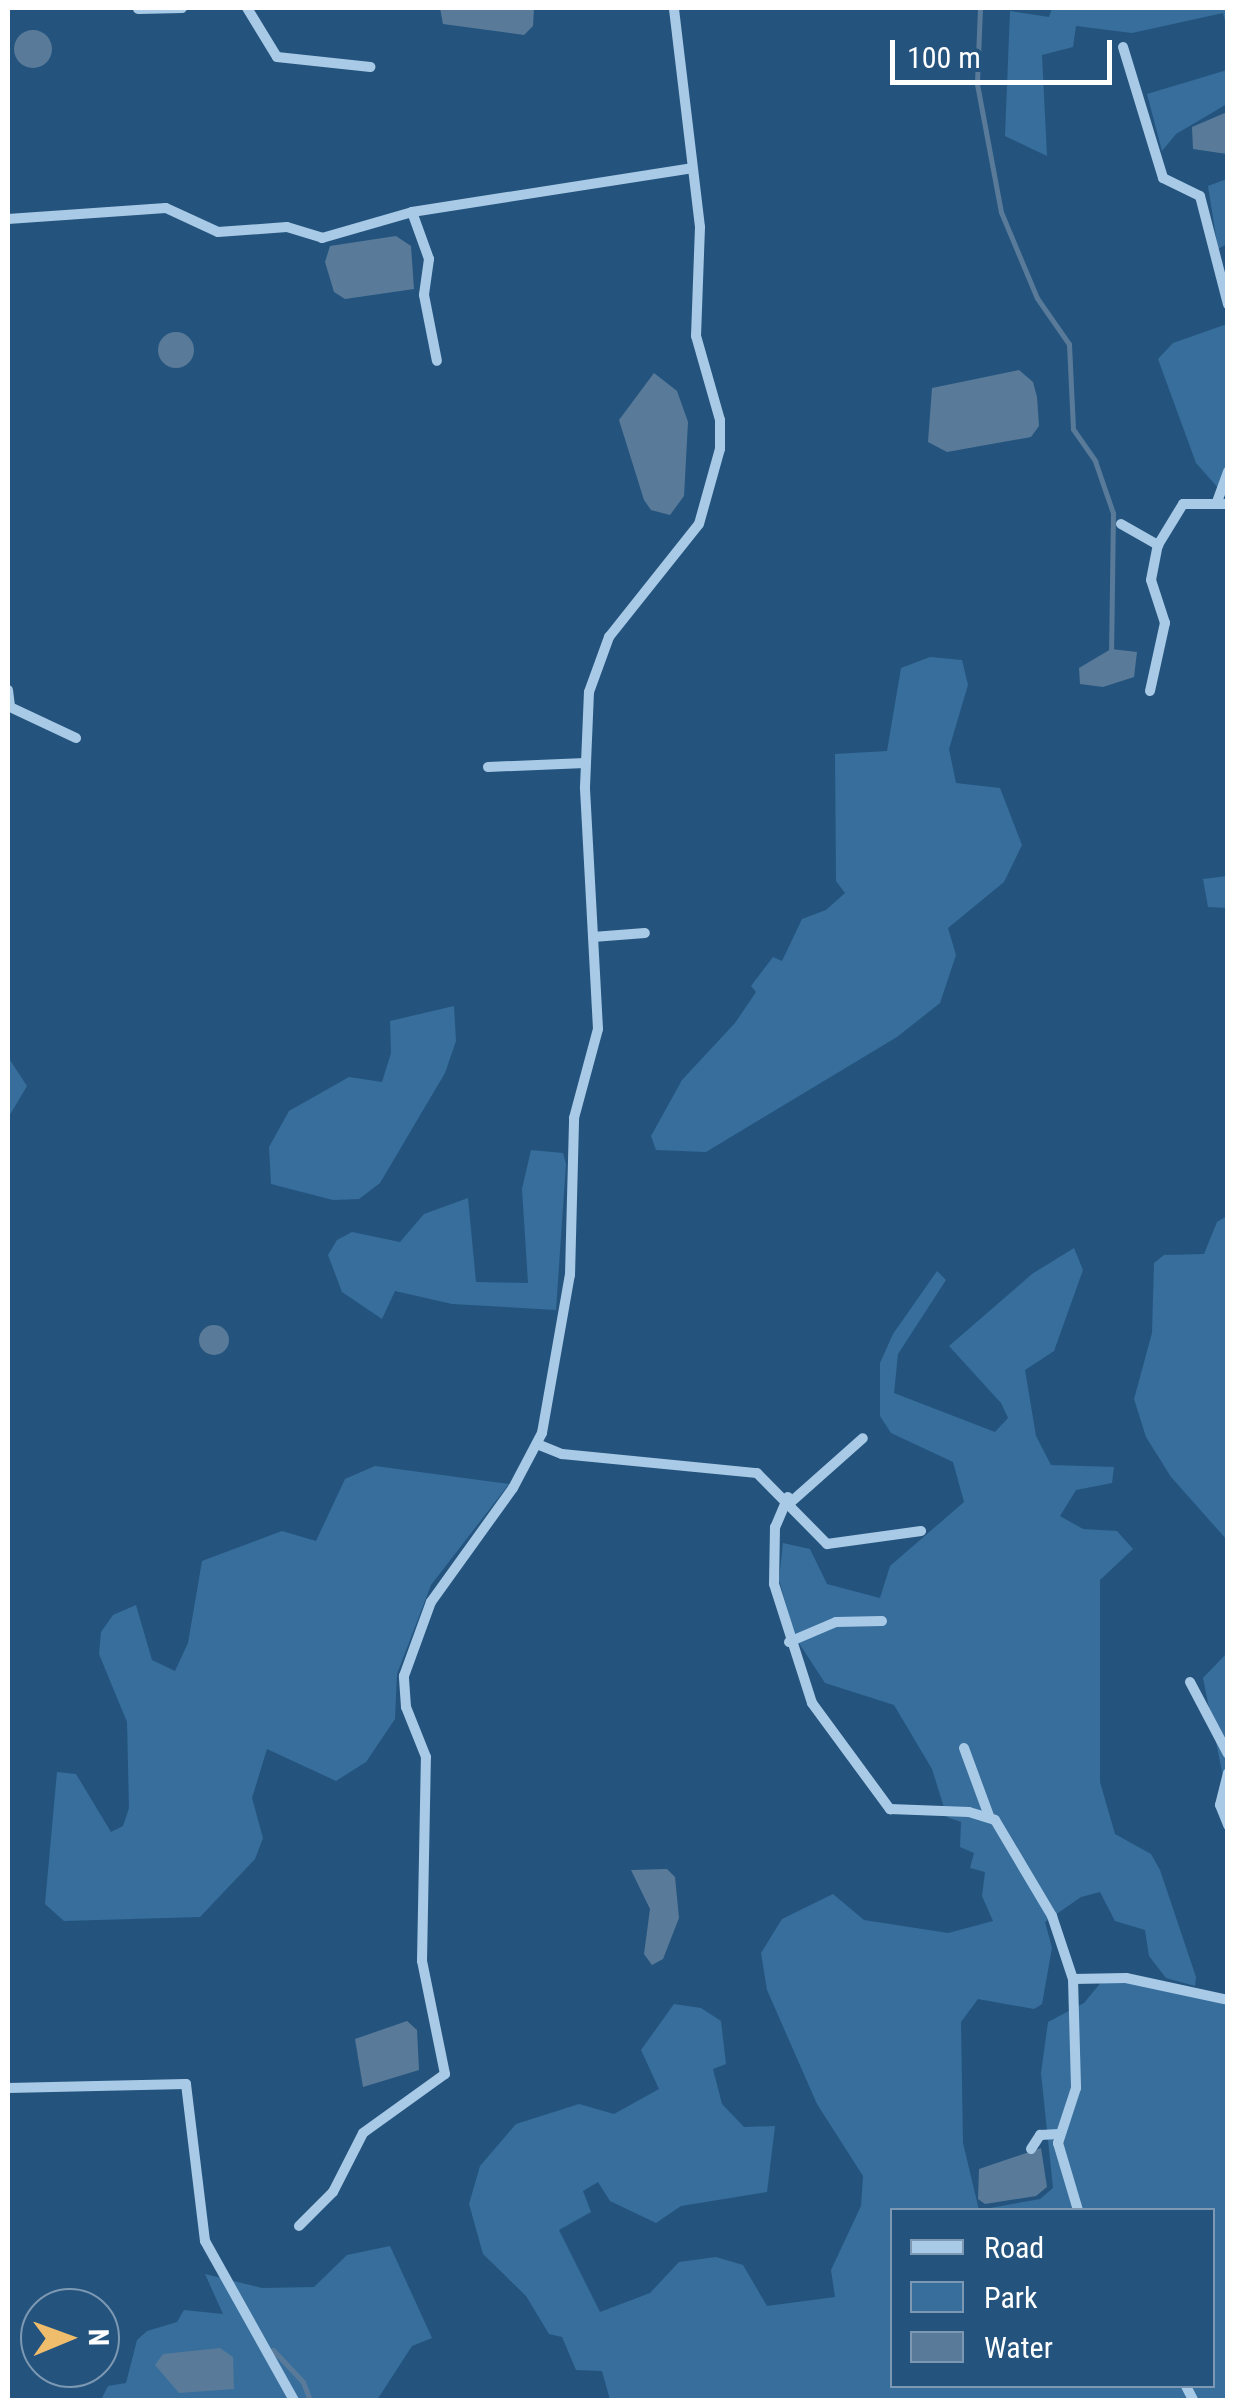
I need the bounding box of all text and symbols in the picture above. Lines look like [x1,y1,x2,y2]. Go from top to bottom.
scale bar [895,20,1118,82]
text: 100 m [907,40,981,75]
legend [890,2208,1215,2388]
text: Road [984,2230,1044,2265]
text: Park [984,2280,1038,2315]
north arrow [20,2288,120,2388]
text: N [82,2329,115,2346]
text: Water [984,2330,1053,2365]

